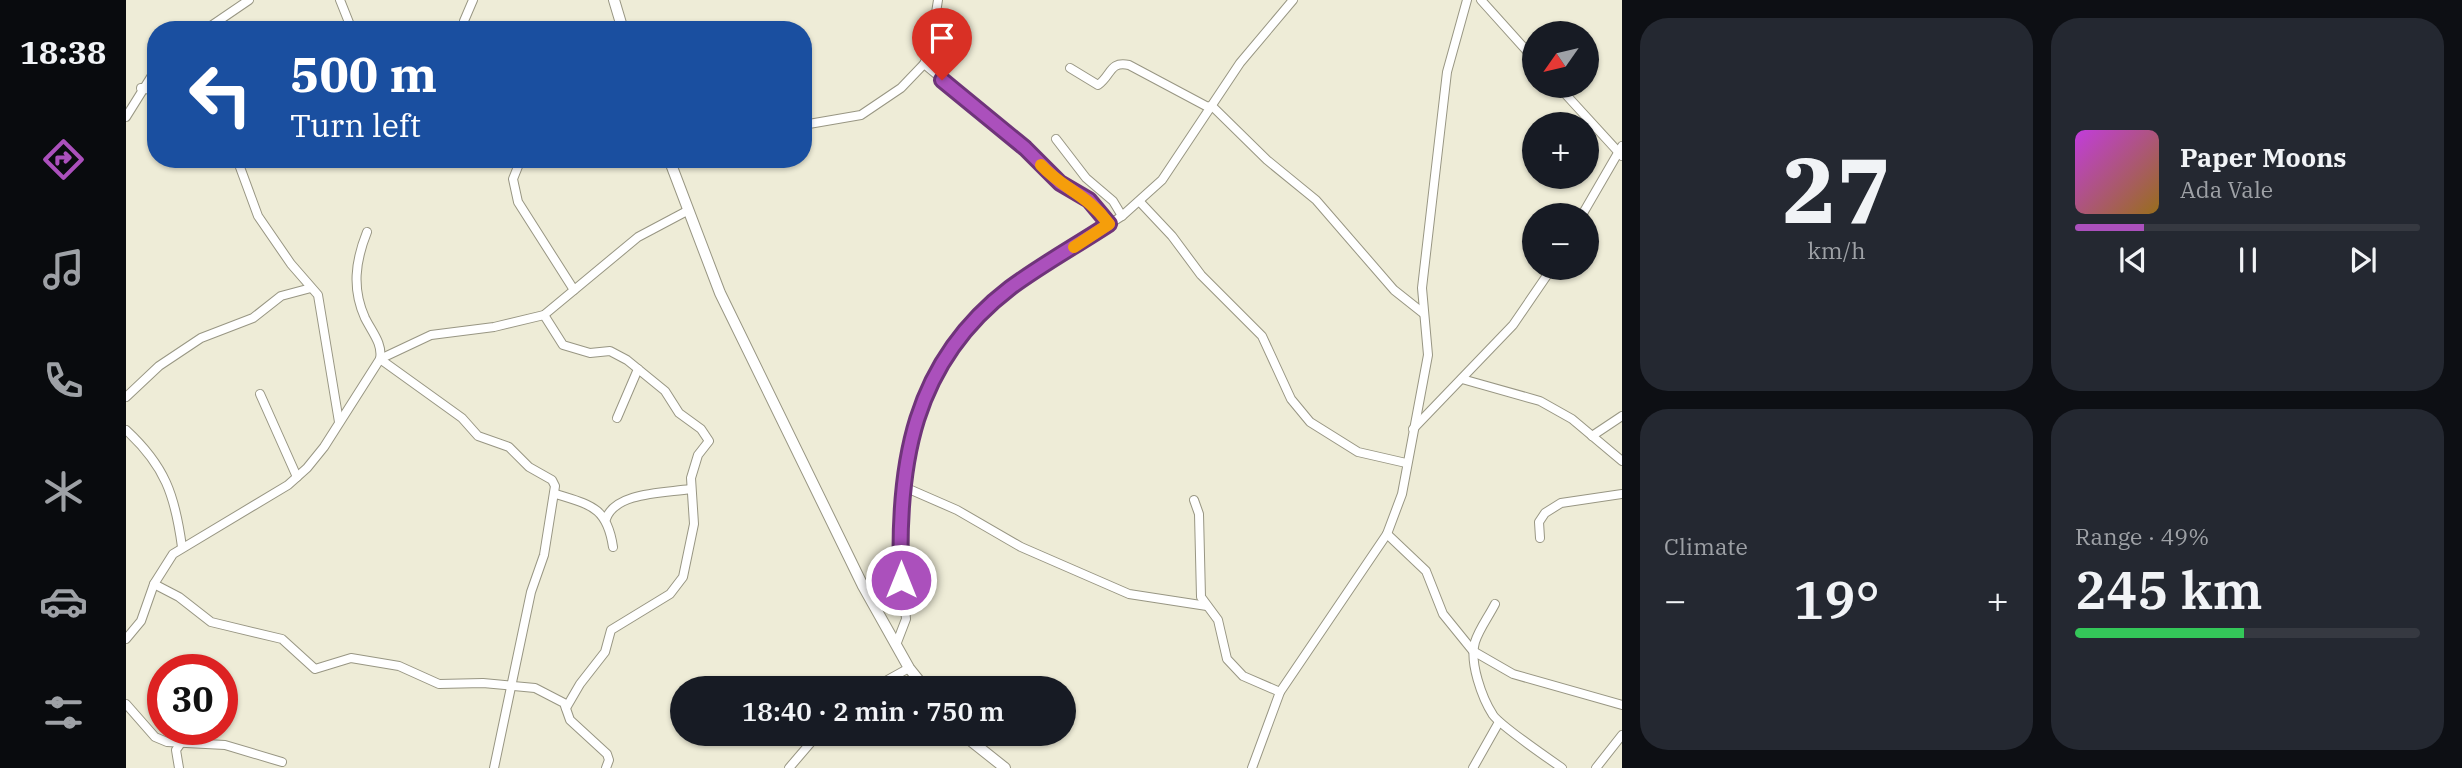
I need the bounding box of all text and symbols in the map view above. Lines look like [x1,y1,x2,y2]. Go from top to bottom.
pin [912,8,972,80]
icon: arrive [923,19,961,57]
north arrow [1522,21,1600,98]
map controls [1522,21,1599,280]
text: 18:38 [20,31,106,73]
text: 500 m [290,42,437,105]
icon: left [175,49,266,140]
text: Turn left [290,104,421,146]
button: + [1522,112,1599,189]
text: 27 [1782,130,1891,248]
icon: directions [39,135,88,184]
text: Paper Moons [2180,140,2347,174]
text: Ada Vale [2180,174,2273,204]
button: − [1522,203,1599,280]
text: km/h [1807,235,1866,265]
icon: previous [2114,241,2152,279]
icon: pause [2229,241,2267,279]
icon: next [2344,241,2382,279]
icon: music [39,245,88,294]
icon: phone [39,356,88,405]
icon: climate [39,467,88,516]
text: Range · 49% [2075,521,2209,551]
text: Climate [1664,531,1748,561]
position arrow [864,543,938,617]
text: 245 km [2075,556,2263,623]
text: 19° [1793,566,1880,633]
text: − [1664,575,1687,624]
text: + [1986,575,2009,624]
icon: car [39,577,88,626]
speed limit sign: 30 [147,654,238,745]
icon: filters [39,688,88,737]
text: 18:40 · 2 min · 750 m [742,694,1004,728]

